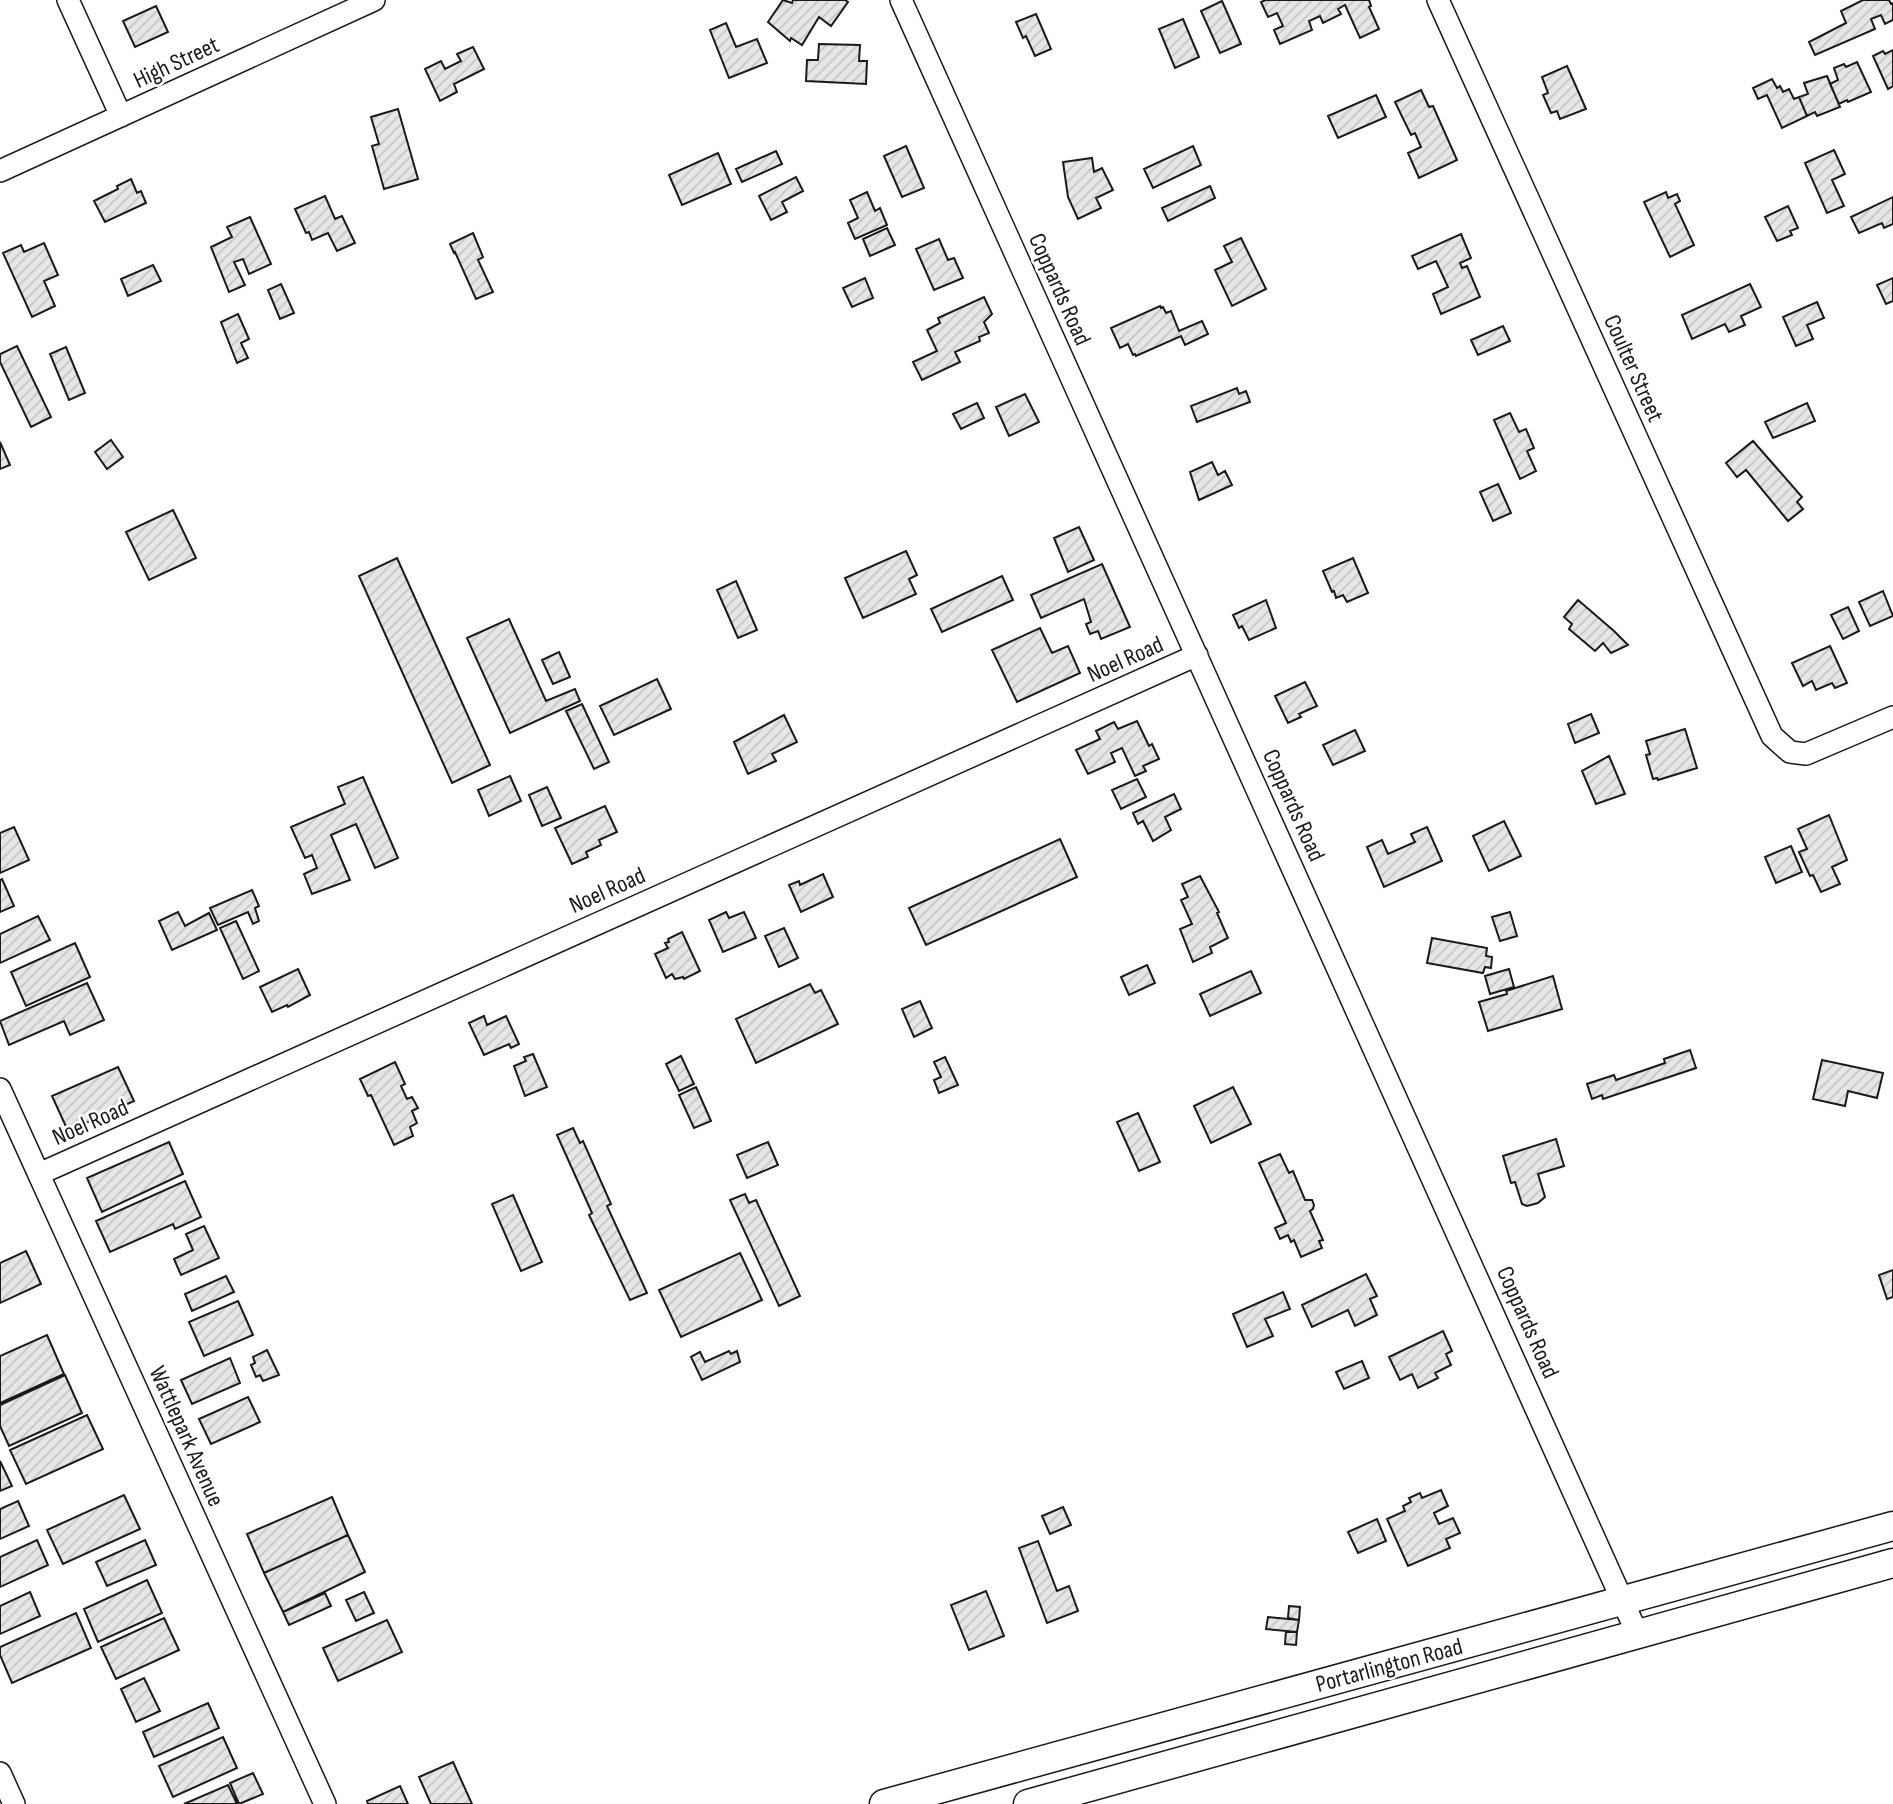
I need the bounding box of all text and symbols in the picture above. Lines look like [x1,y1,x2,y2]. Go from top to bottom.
street label: High Street [129,30,224,95]
street label: Coppards Road [1022,229,1097,350]
street label: Coulter Street [1597,310,1670,426]
street label: Noel Road [1083,630,1168,689]
street label: Coppards Road [1256,745,1331,866]
street label: Noel Road [565,861,650,920]
street label: Noel Road [48,1093,133,1152]
street label: Coppards Road [1490,1262,1565,1383]
street label: Wattlepark Avenue [143,1361,230,1511]
street label: Portarlington Road [1312,1632,1466,1699]

